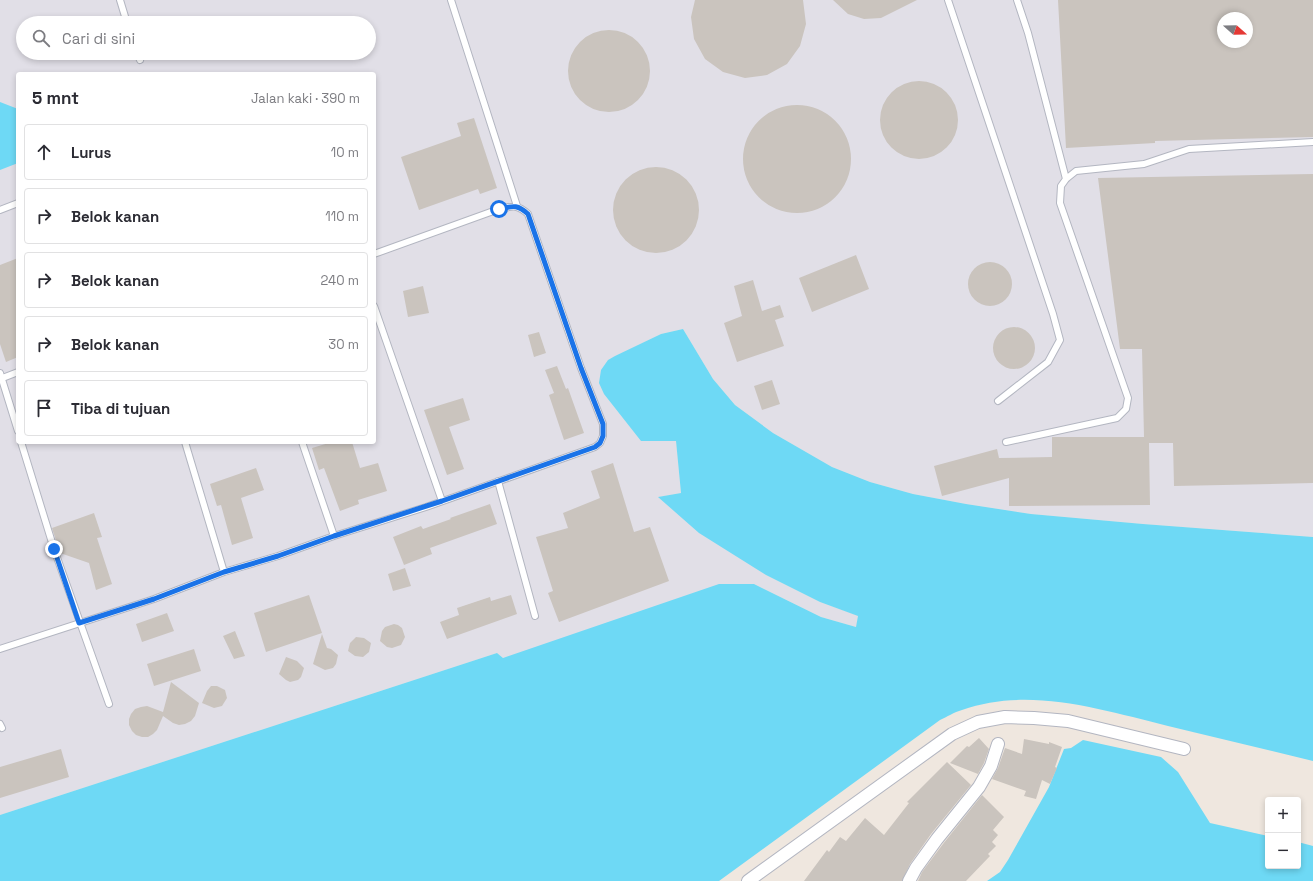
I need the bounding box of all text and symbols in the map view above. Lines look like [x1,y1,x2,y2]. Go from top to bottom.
north arrow [1217,12,1253,48]
search box [16,16,376,60]
icon: search [30,27,52,49]
text: Cari di sini [62,29,135,48]
text: 5 mnt [32,87,79,109]
text: Jalan kaki · 390 m [251,90,360,107]
icon: ahead [33,141,55,163]
text: Lurus [71,143,111,162]
text: 10 m [331,144,359,161]
route start [490,200,508,218]
icon: right [33,205,55,227]
text: Belok kanan [71,207,159,226]
text: 110 m [325,208,359,225]
icon: right [33,269,55,291]
text: Belok kanan [71,271,159,290]
text: 240 m [321,272,359,289]
icon: right [33,333,55,355]
text: Belok kanan [71,335,159,354]
text: 30 m [328,336,359,353]
icon: arrive [33,397,55,419]
text: Tiba di tujuan [71,399,170,418]
route end [45,540,63,558]
map controls [1265,797,1301,869]
button: + [1265,797,1301,833]
button: − [1265,833,1301,869]

